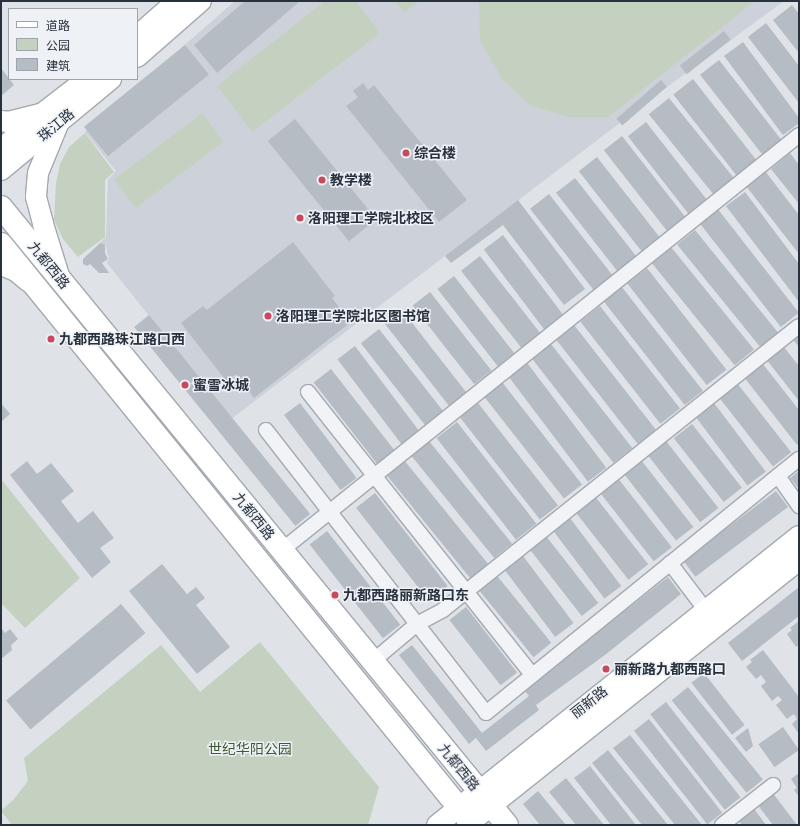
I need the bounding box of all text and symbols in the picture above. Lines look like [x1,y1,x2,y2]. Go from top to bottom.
legend [8,8,138,80]
text: 道路 [46,19,70,32]
text: 公园 [46,39,70,52]
text: 建筑 [46,59,70,72]
street label: 珠江路 [35,105,77,145]
place label: 综合楼 [414,145,456,161]
marker: 综合楼 [401,148,411,158]
place label: 教学楼 [330,172,372,188]
marker: 教学楼 [317,175,327,185]
place label: 洛阳理工学院北校区 [308,210,434,226]
marker: 洛阳理工学院北校区 [295,213,305,223]
street label: 九都西路 [25,238,73,292]
place label: 洛阳理工学院北区图书馆 [276,308,430,324]
marker: 洛阳理工学院北区图书馆 [263,311,273,321]
place label: 九都西路珠江路口西 [59,331,185,347]
marker: 九都西路珠江路口西 [46,334,56,344]
place label: 蜜雪冰城 [193,377,249,393]
marker: 蜜雪冰城 [180,380,190,390]
street label: 九都西路 [230,489,278,543]
place label: 九都西路丽新路口东 [343,587,469,603]
marker: 九都西路丽新路口东 [330,590,340,600]
place label: 丽新路九都西路口 [614,661,726,677]
marker: 丽新路九都西路口 [601,664,611,674]
street label: 丽新路 [567,682,611,722]
street label: 九都西路 [435,740,483,794]
park label: 世纪华阳公园 [208,741,292,757]

